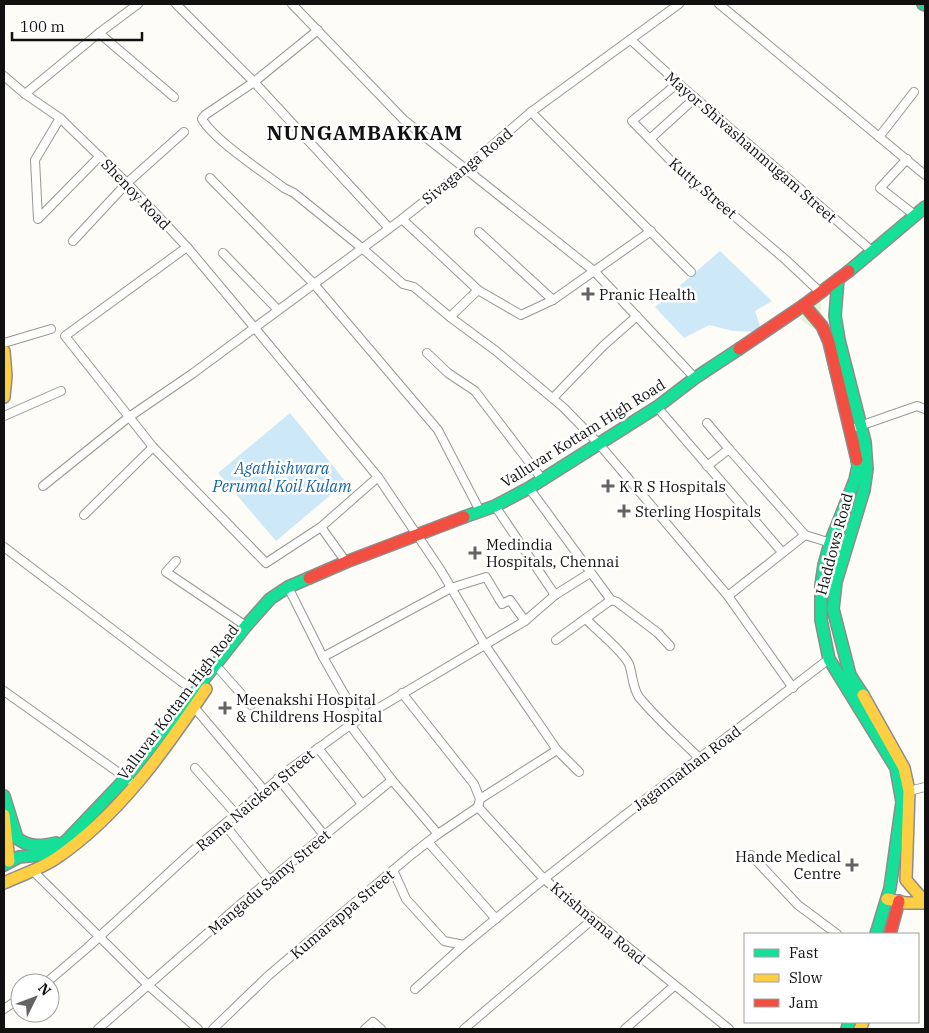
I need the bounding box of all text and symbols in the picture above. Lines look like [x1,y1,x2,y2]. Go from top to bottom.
scale bar [12,10,142,42]
text: 100 m [20,17,65,36]
street label: Mayor Shivashanmugam Street [661,67,841,227]
district label: NUNGAMBAKKAM [267,119,463,146]
street label: Sivaganga Road [418,124,516,208]
street label: Kutty Street [665,153,741,223]
street label: Shenoy Road [97,155,175,233]
place label: Pranic Health [599,285,696,304]
marker: Pranic Health [581,287,595,301]
street label: Valluvar Kottam High Road [497,375,669,491]
water label: Agathishwara Perumal Koil Kulam [211,458,352,496]
place label: K R S Hospitals [619,477,726,496]
marker: K R S Hospitals [601,479,615,493]
street label: Haddows Road [811,491,857,597]
place label: Sterling Hospitals [635,502,761,521]
marker: Sterling Hospitals [617,504,631,518]
place label: Medindia Hospitals, Chennai [486,535,620,571]
marker: Medindia Hospitals, Chennai [468,546,482,560]
street label: Valluvar Kottam High Road [113,620,243,784]
place label: Meenakshi Hospital & Childrens Hospital [236,690,382,726]
marker: Meenakshi Hospital & Childrens Hospital [218,701,232,715]
street label: Jagannathan Road [629,721,745,815]
street label: Rama Naicken Street [192,745,318,855]
street label: Mangadu Samy Street [204,825,334,939]
place label: Hande Medical Centre [735,847,841,883]
marker: Hande Medical Centre [845,858,859,872]
street label: Kumarappa Street [286,865,398,963]
street label: Krishnama Road [547,878,649,968]
legend [744,933,919,1023]
text: Fast [789,943,819,962]
text: Slow [789,968,823,987]
north arrow [10,973,60,1023]
text: N [34,979,55,999]
text: Jam [789,993,818,1012]

